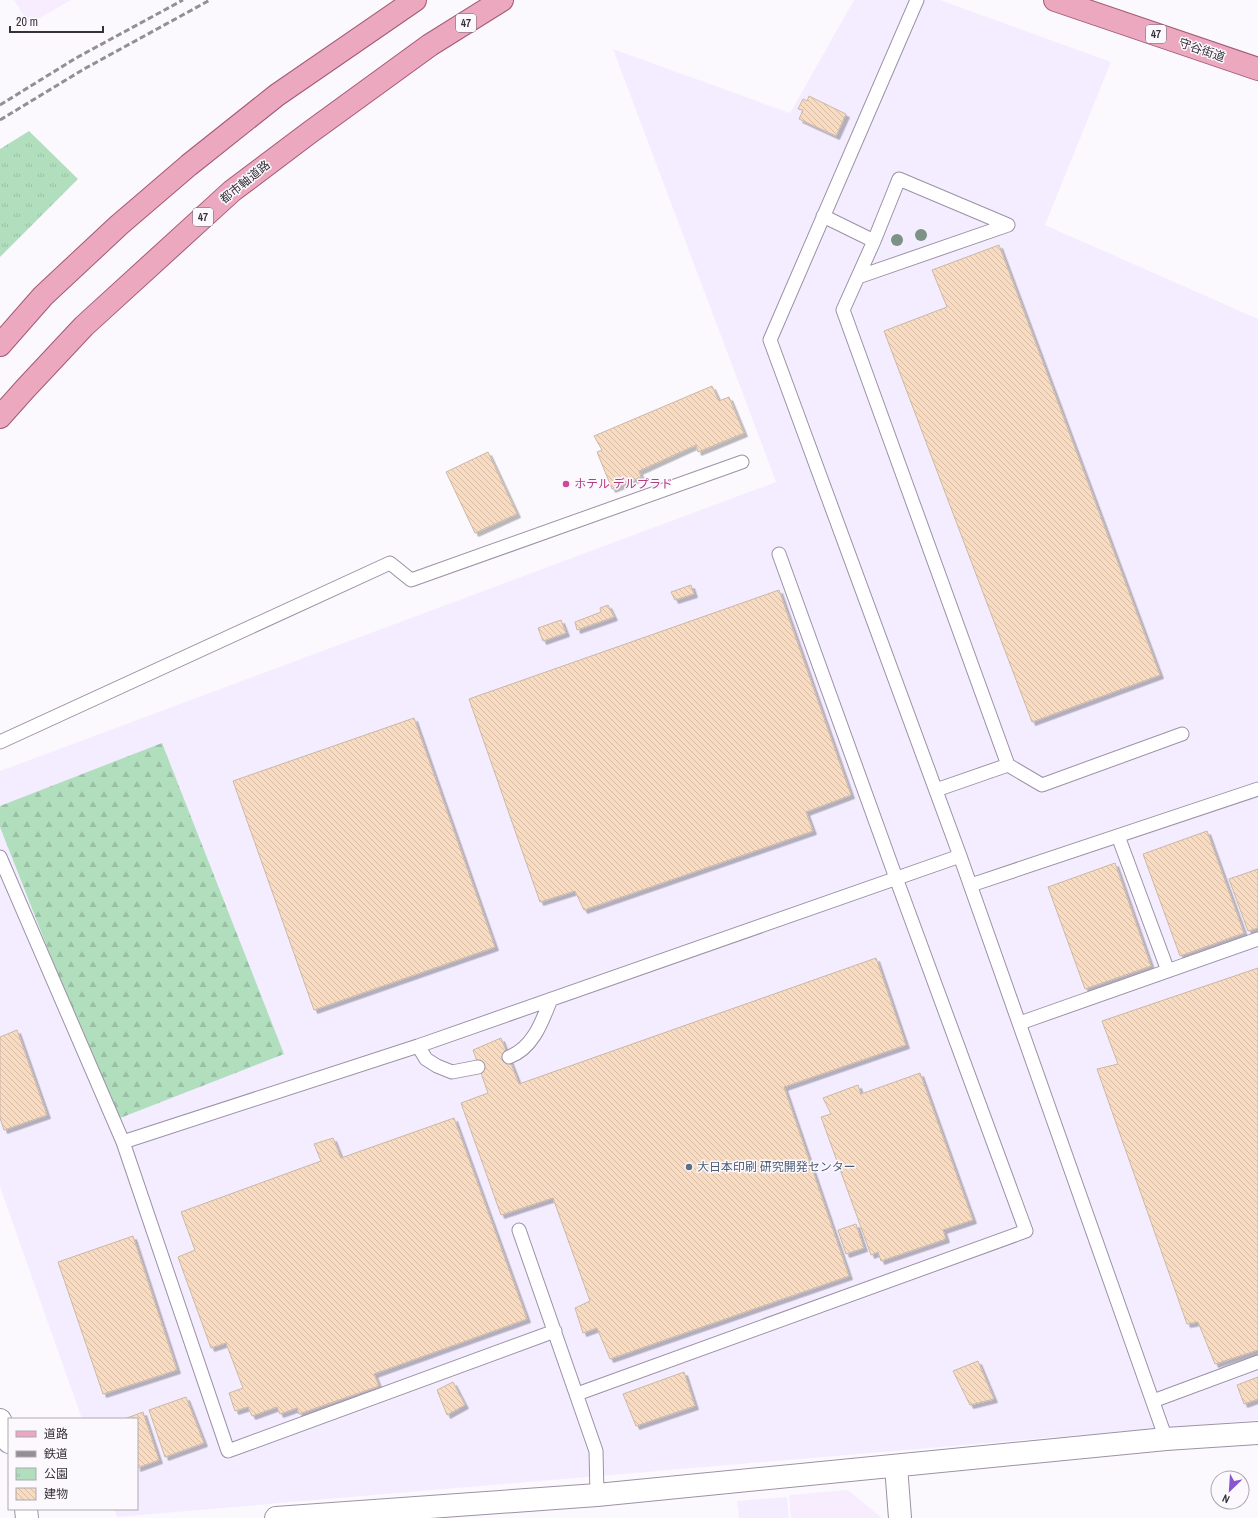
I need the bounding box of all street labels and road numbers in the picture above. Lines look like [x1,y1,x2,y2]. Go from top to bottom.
road number: 47 [456,14,476,32]
road number: 47 [1146,25,1166,43]
street label: 守谷街道 [1177,35,1227,65]
street label: 都市軸道路 [217,157,273,207]
road number: 47 [193,208,213,226]

